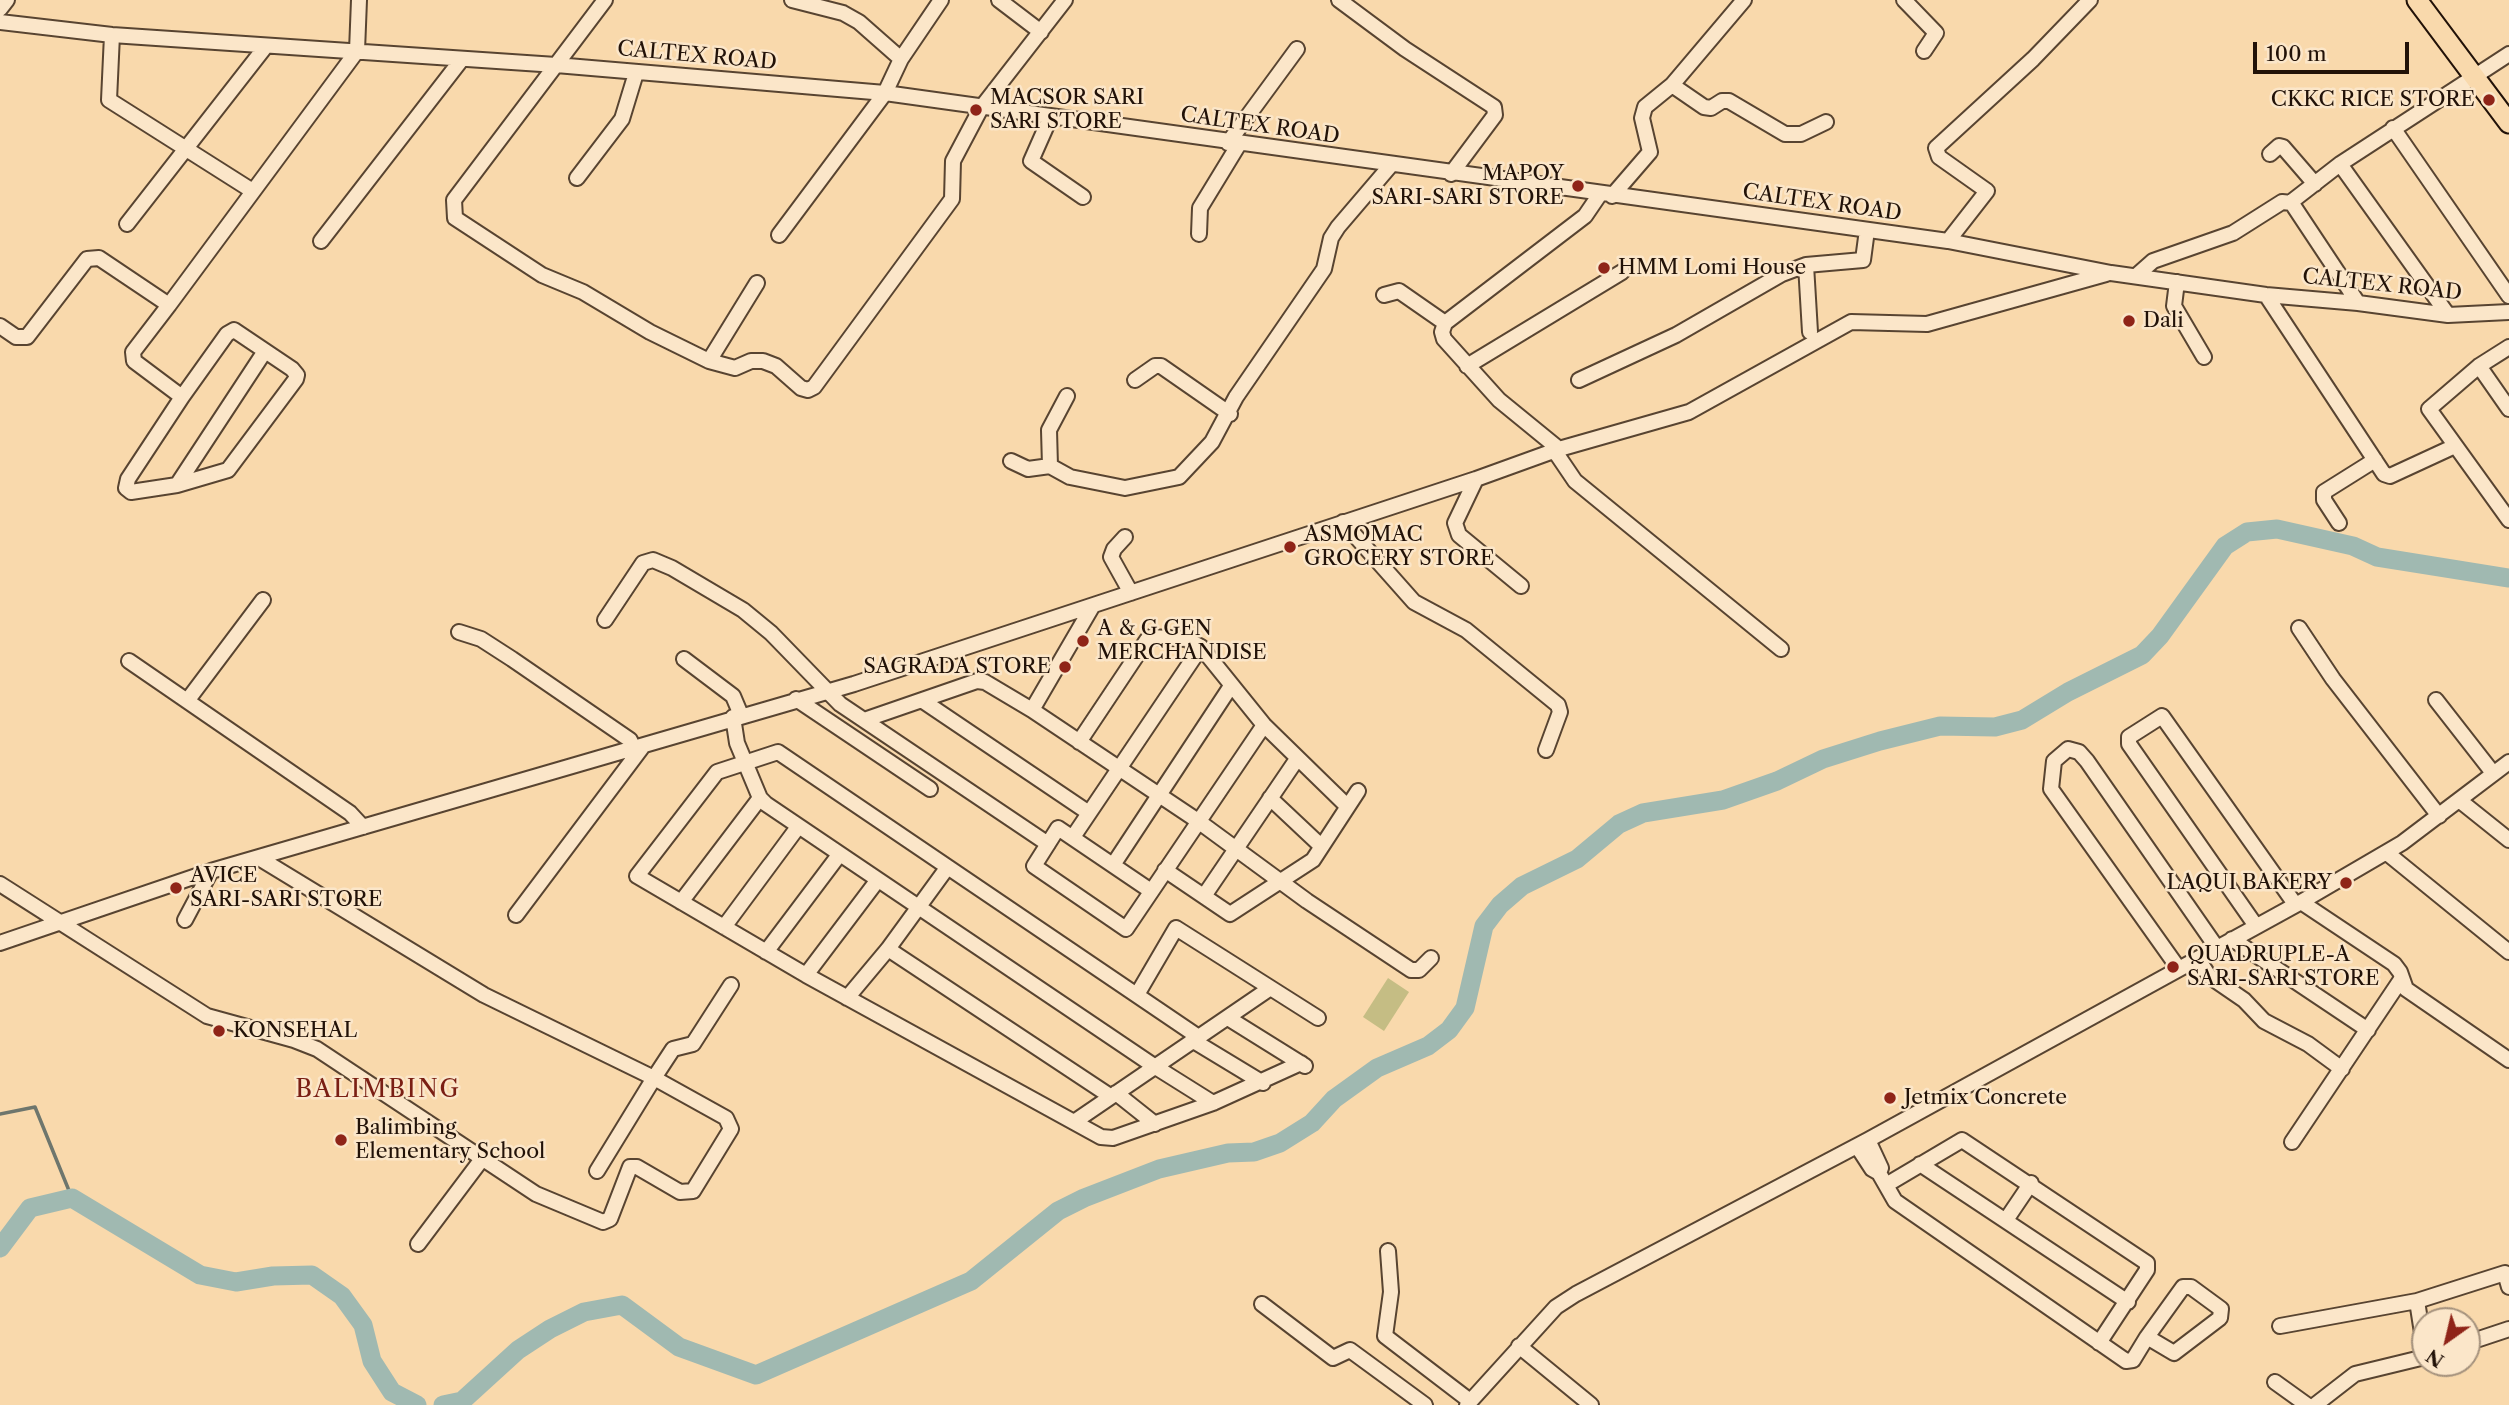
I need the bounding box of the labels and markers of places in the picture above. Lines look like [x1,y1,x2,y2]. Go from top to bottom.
place label: MACSOR SARI SARI STORE [990,85,1144,135]
place label: CKKC RICE STORE [2271,87,2475,113]
marker: CKKC RICE STORE [2481,92,2497,108]
marker: MACSOR SARI SARI STORE [968,102,984,118]
place label: MAPOY SARI-SARI STORE [1372,161,1564,211]
marker: MAPOY SARI-SARI STORE [1570,178,1586,194]
place label: HMM Lomi House [1618,255,1806,281]
marker: HMM Lomi House [1596,260,1612,276]
place label: Dali [2143,308,2184,334]
marker: Dali [2121,313,2137,329]
place label: ASMOMAC GROCERY STORE [1304,522,1495,572]
marker: ASMOMAC GROCERY STORE [1282,539,1298,555]
place label: A & G GEN MERCHANDISE [1097,616,1267,666]
marker: A & G GEN MERCHANDISE [1075,633,1091,649]
place label: SAGRADA STORE [863,654,1051,680]
marker: SAGRADA STORE [1057,659,1073,675]
place label: AVICE SARI-SARI STORE [190,863,382,913]
place label: LAQUI BAKERY [2166,870,2332,896]
marker: LAQUI BAKERY [2338,875,2354,891]
marker: AVICE SARI-SARI STORE [168,880,184,896]
place label: QUADRUPLE-A SARI-SARI STORE [2187,942,2379,992]
marker: QUADRUPLE-A SARI-SARI STORE [2165,959,2181,975]
place label: KONSEHAL [233,1018,357,1044]
marker: KONSEHAL [211,1023,227,1039]
place label: Jetmix Concrete [1904,1085,2067,1111]
marker: Jetmix Concrete [1882,1090,1898,1106]
place label: Balimbing Elementary School [355,1115,545,1165]
marker: Balimbing Elementary School [333,1132,349,1148]

